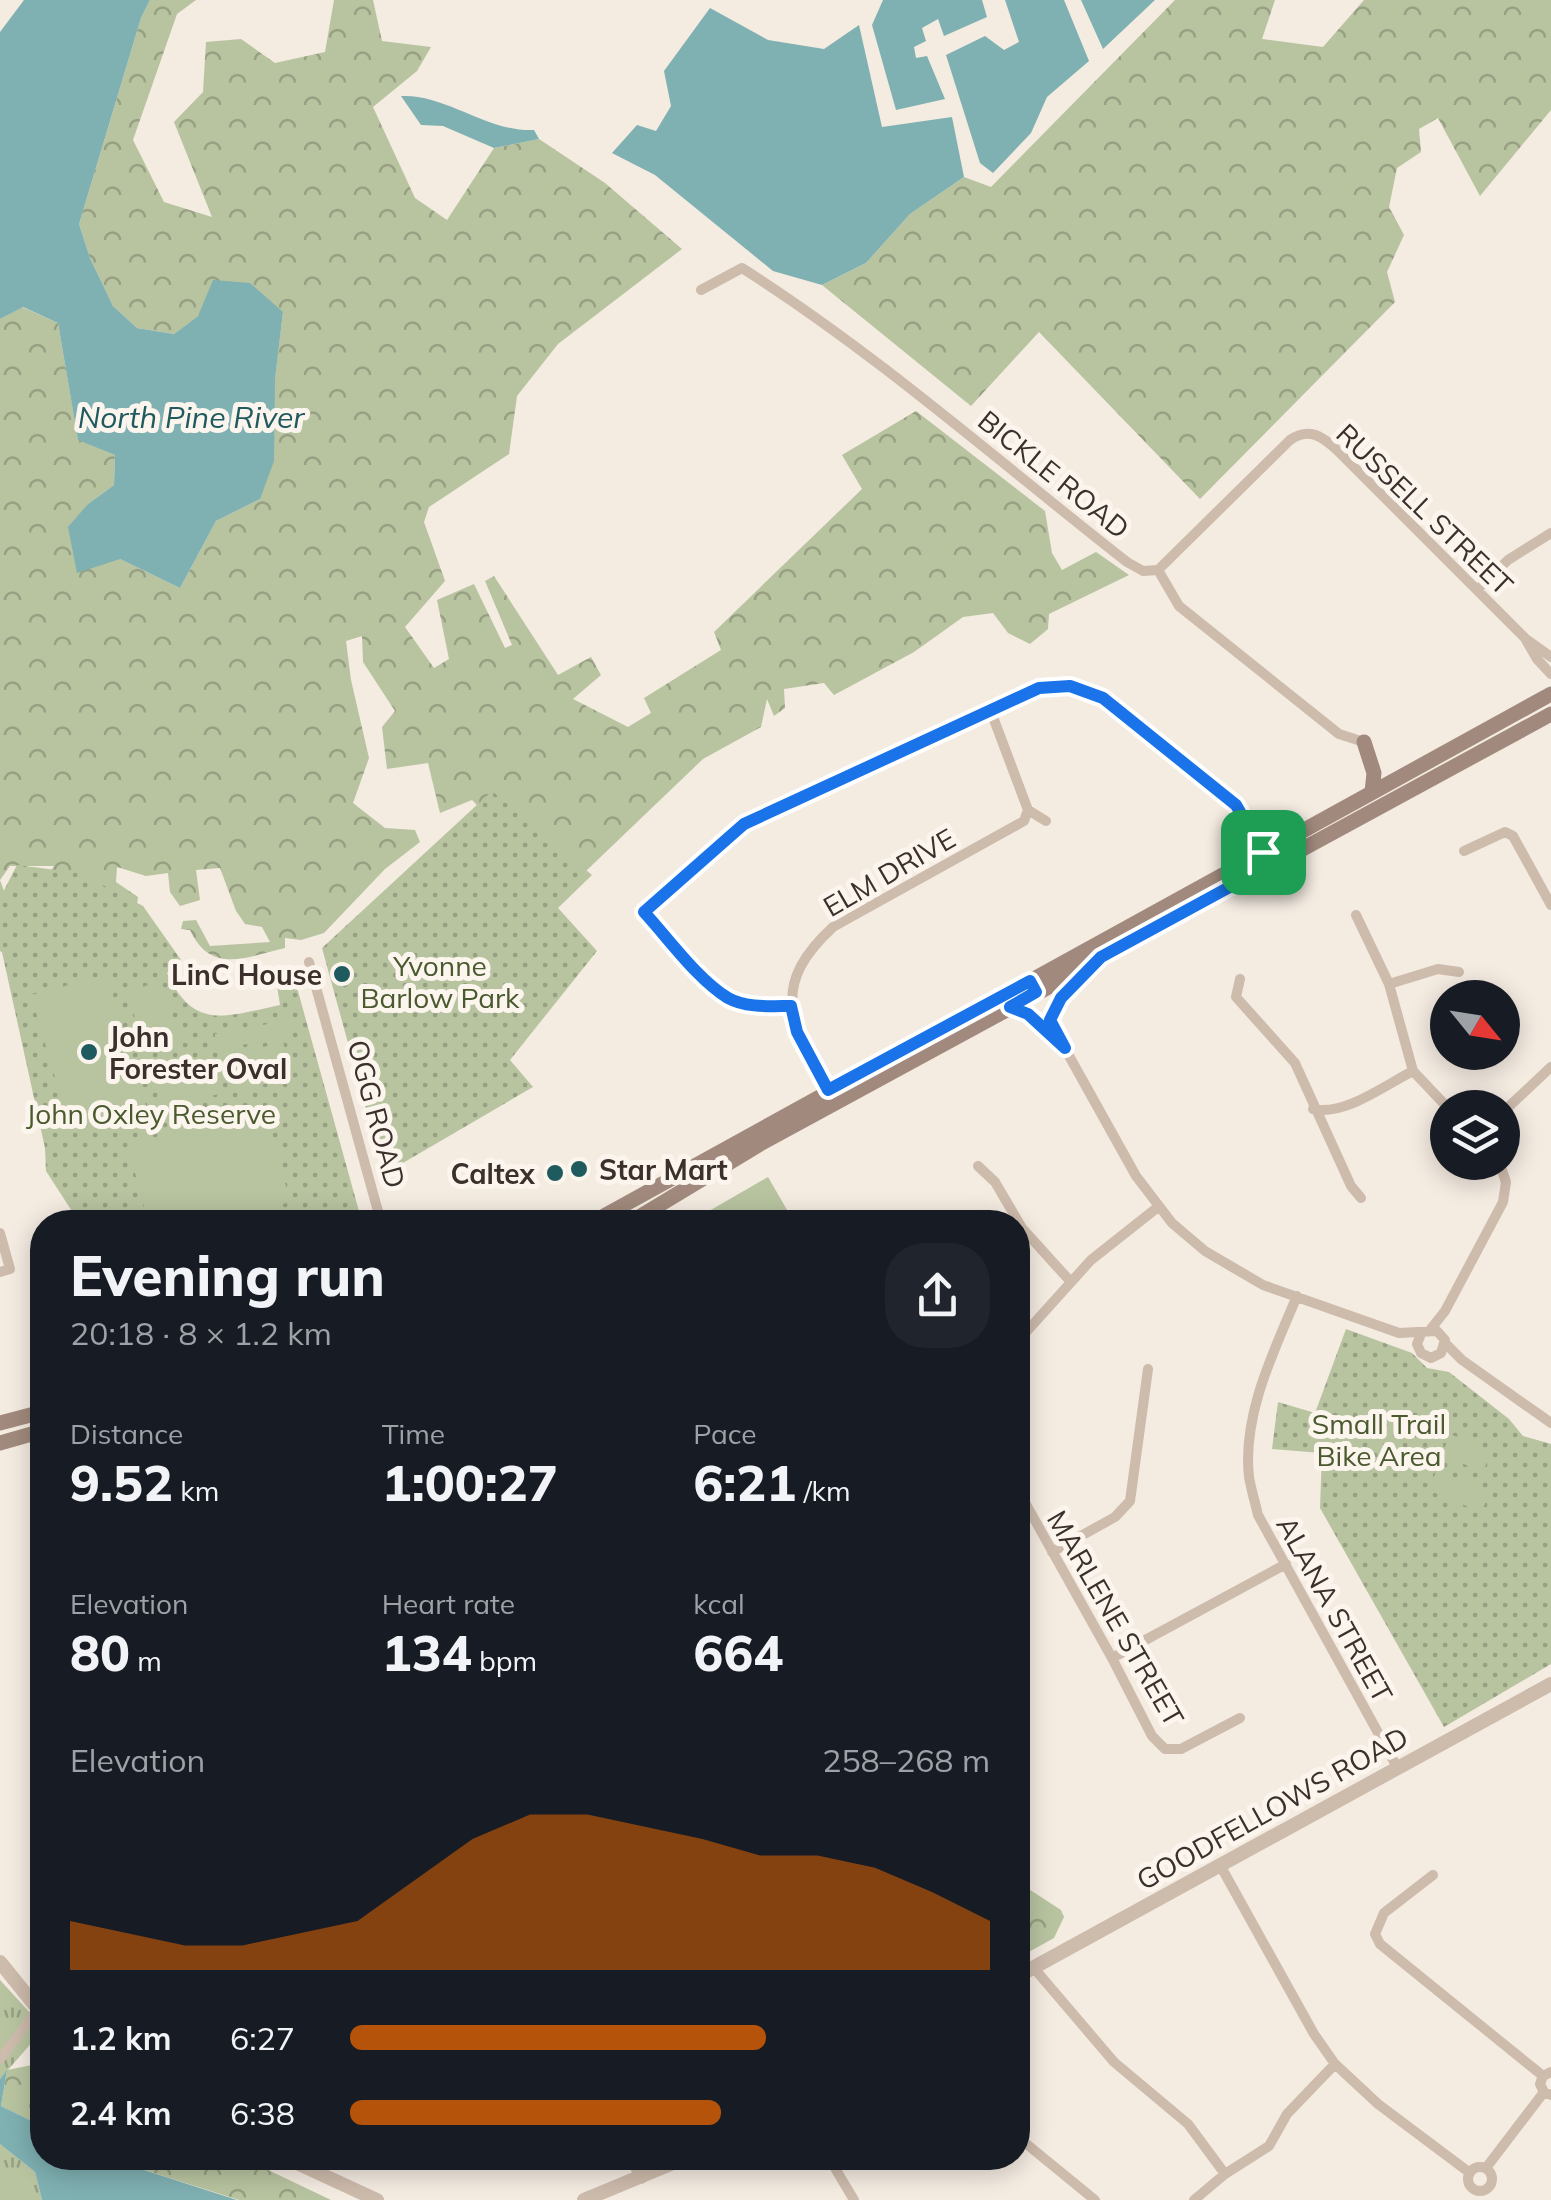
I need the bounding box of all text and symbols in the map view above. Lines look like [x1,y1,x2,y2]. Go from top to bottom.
water label: North Pine River [78,398,305,436]
street label: BICKLE ROAD [971,402,1137,546]
street label: RUSSELL STREET [1329,416,1521,602]
pin [1221,810,1306,895]
street label: ELM DRIVE [817,820,961,924]
icon: arrive [1236,825,1291,880]
park label: Yvonne Barlow Park [360,948,520,1015]
place label: LinC House [171,957,322,992]
marker: LinC House [331,963,353,985]
north arrow [1430,980,1520,1070]
map controls [1430,980,1520,1180]
place label: John Forester Oval [109,1019,287,1086]
street label: OGG ROAD [340,1036,414,1192]
marker: John Forester Oval [78,1041,100,1063]
button: layers [1430,1090,1520,1180]
park label: John Oxley Reserve [26,1096,276,1131]
place label: Star Mart [599,1152,728,1187]
place label: Caltex [451,1156,536,1191]
marker: Star Mart [568,1158,590,1180]
marker: Caltex [544,1162,566,1184]
text: Evening run [70,1241,385,1310]
button: share [885,1243,990,1348]
text: 20:18 · 8 × 1.2 km [70,1313,332,1353]
park label: Small Trail Bike Area [1312,1406,1446,1473]
text: Distance [70,1416,183,1451]
text: Time [382,1416,445,1451]
text: Pace [693,1416,757,1451]
text: 9.52 [70,1451,173,1514]
text: 1:00:27 [382,1451,558,1514]
text: 6:21 [693,1451,796,1514]
text: km [173,1473,219,1508]
text: /km [796,1473,851,1508]
street label: MARLENE STREET [1040,1504,1192,1732]
street label: ALANA STREET [1269,1510,1401,1708]
text: Elevation [70,1586,188,1621]
text: Heart rate [382,1586,515,1621]
text: kcal [693,1586,745,1621]
text: 80 [70,1621,130,1684]
text: 134 [382,1621,472,1684]
text: 664 [693,1621,783,1684]
text: m [130,1643,162,1678]
text: bpm [472,1643,537,1678]
street label: GOODFELLOWS ROAD [1130,1719,1414,1897]
text: Elevation [70,1740,205,1780]
text: 258–268 m [822,1740,990,1780]
text: 1.2 km [70,2018,172,2058]
text: 6:27 [230,2018,295,2058]
text: 2.4 km [70,2093,172,2133]
text: 6:38 [230,2093,295,2133]

